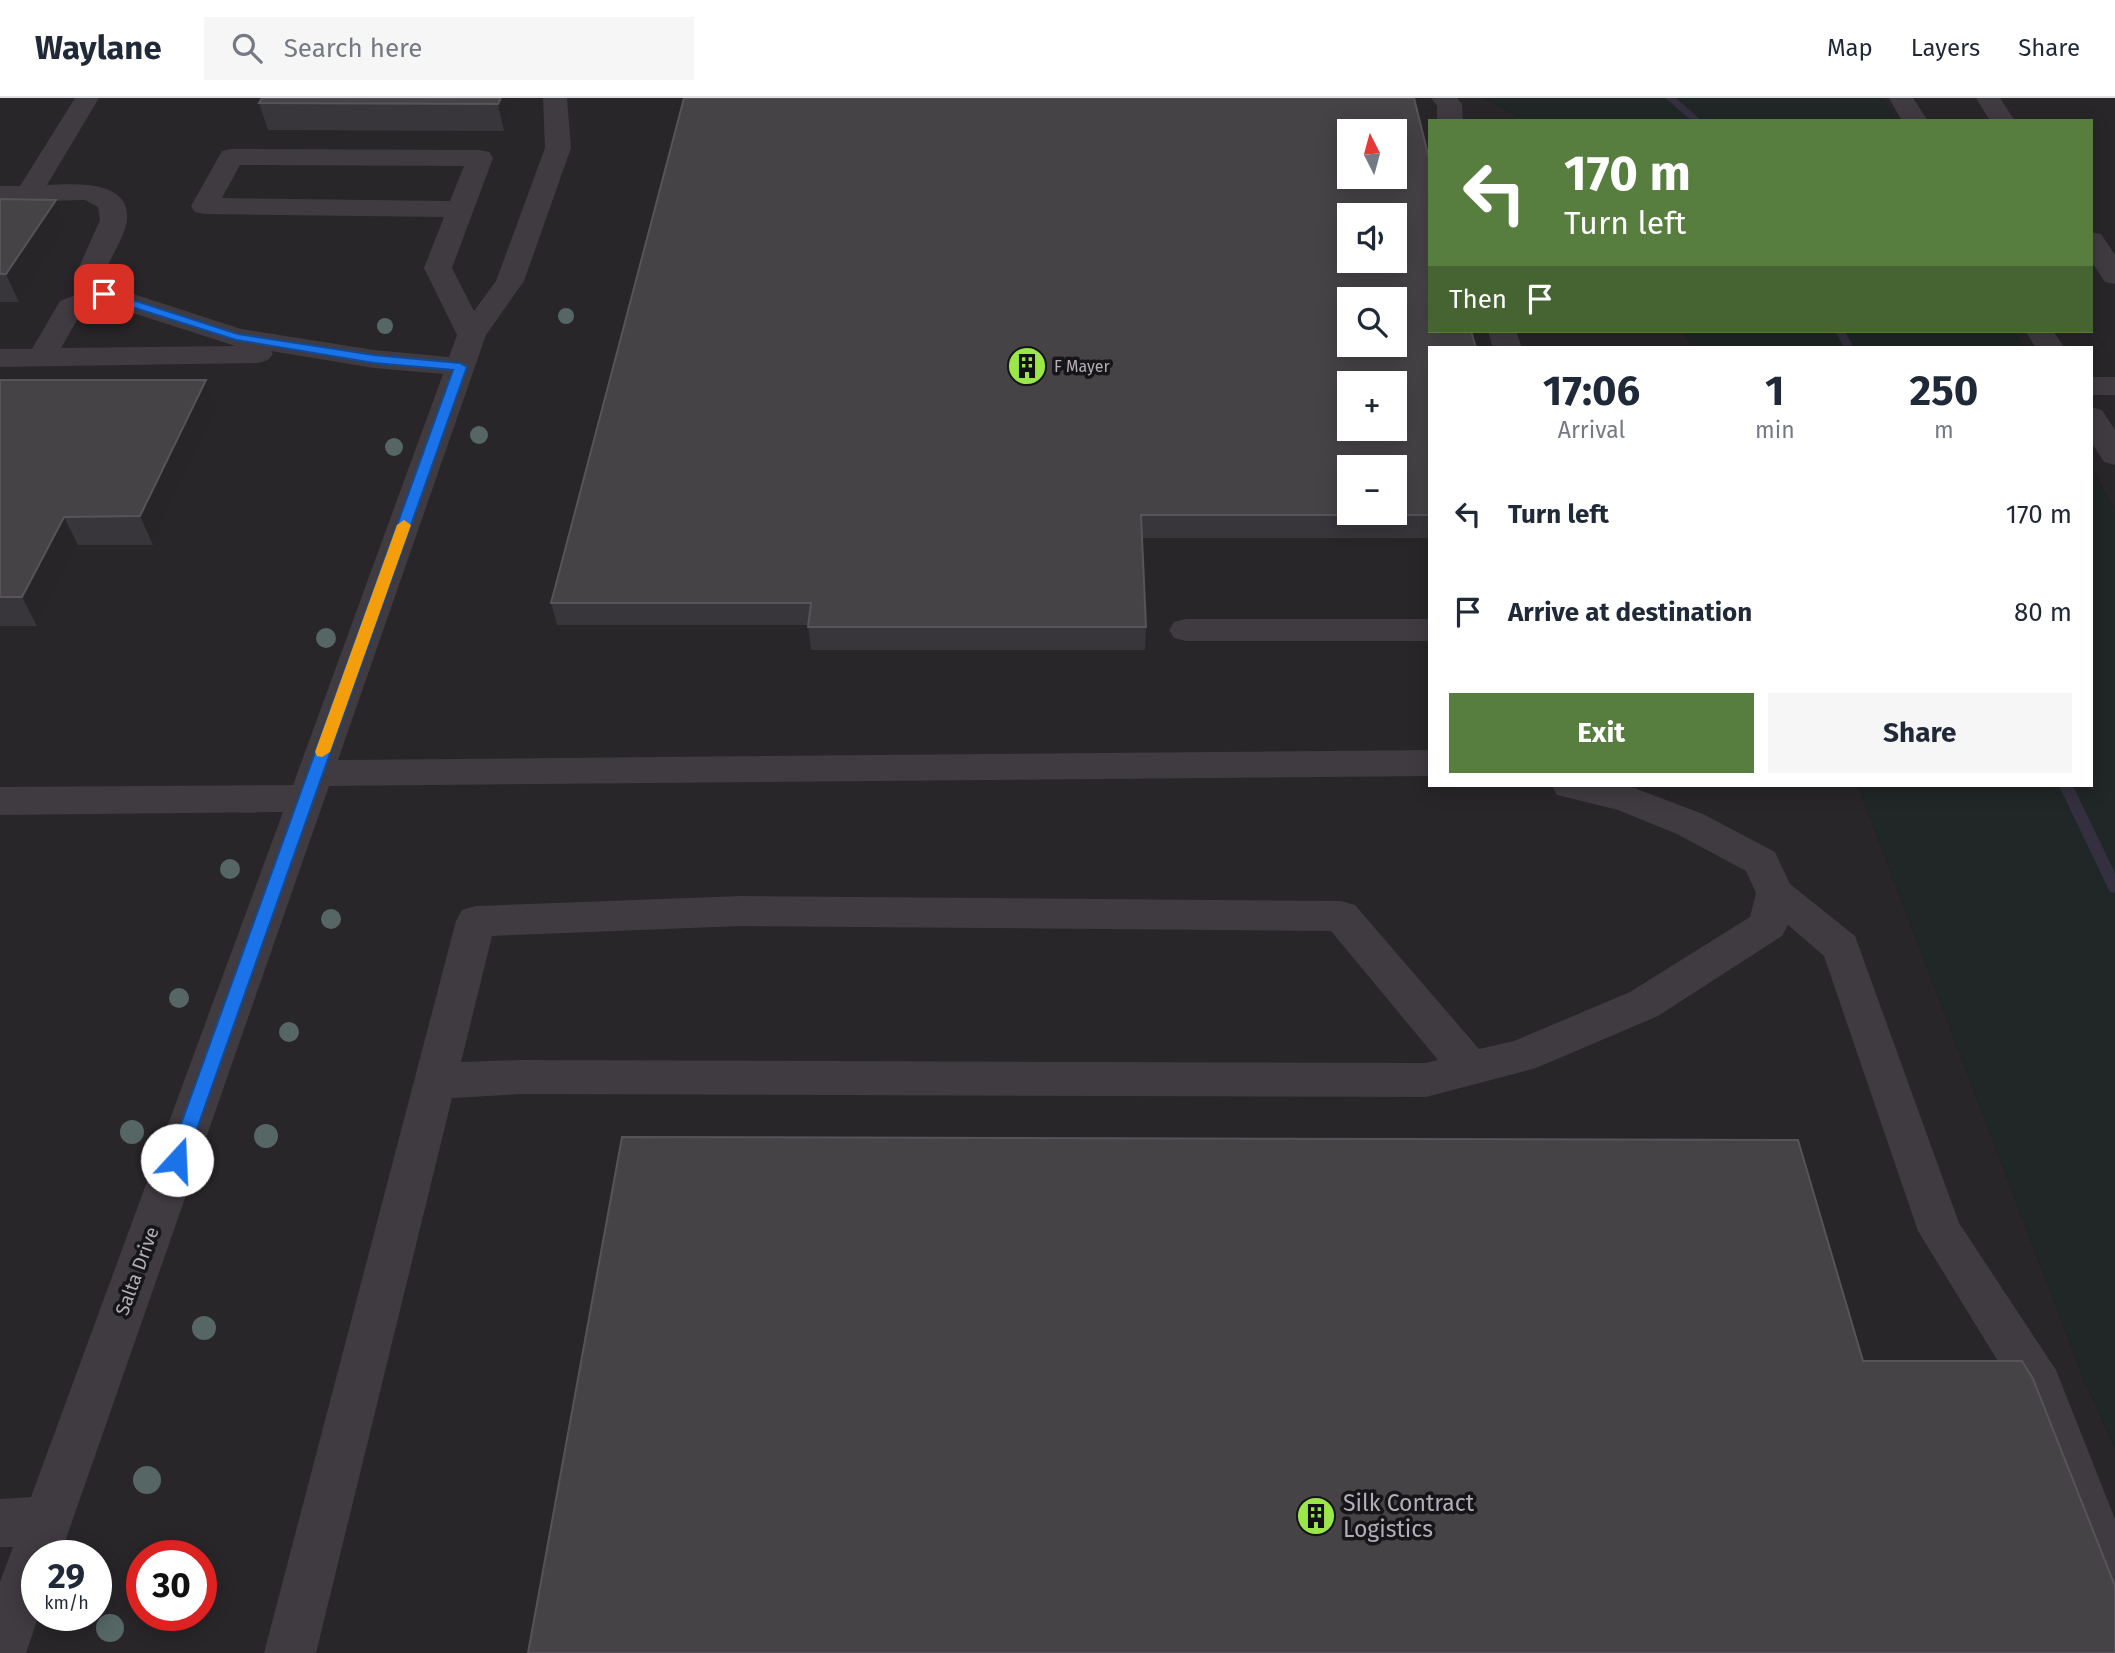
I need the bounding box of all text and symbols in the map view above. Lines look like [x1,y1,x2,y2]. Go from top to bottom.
search box [204,17,694,80]
text: Waylane [35,28,162,68]
icon: search [228,29,266,67]
text: Search here [284,33,423,64]
text: Map [1827,34,1873,62]
text: Layers [1911,34,1980,62]
text: Share [2018,34,2080,62]
north arrow [1337,119,1407,189]
map controls [1337,119,1407,525]
text: 170 m [1564,144,1691,203]
icon: left [1449,147,1540,238]
button: sound [1337,203,1407,273]
text: Turn left [1564,204,1686,242]
pin [74,264,134,324]
icon: arrive [85,275,123,313]
icon: arrive [1521,280,1559,318]
text: Then [1449,284,1507,315]
button: search [1337,287,1407,357]
building icon: F Mayer [1006,345,1048,387]
place label: F Mayer [1054,357,1111,376]
text: 17:06 [1543,366,1640,416]
text: 1 [1765,366,1785,416]
text: 250 [1909,366,1978,416]
button: + [1337,371,1407,441]
text: Arrival [1558,416,1625,444]
text: min [1755,416,1795,444]
text: m [1934,416,1954,444]
button: − [1337,455,1407,525]
icon: left [1449,495,1487,533]
text: Turn left [1508,499,1609,530]
text: 170 m [2006,499,2072,530]
icon: arrive [1449,593,1487,631]
text: Arrive at destination [1508,597,1752,628]
text: 80 m [2014,597,2072,628]
button: Exit [1449,693,1754,773]
button: Share [1768,693,2072,773]
position arrow [140,1123,214,1197]
street label: Salta Drive [110,1223,164,1319]
place label: Silk Contract Logistics [1343,1489,1475,1543]
building icon: Silk Contract Logistics [1295,1495,1337,1537]
speed limit sign: 30 [126,1540,217,1631]
text: 29 [48,1555,85,1597]
text: km/h [44,1592,89,1614]

